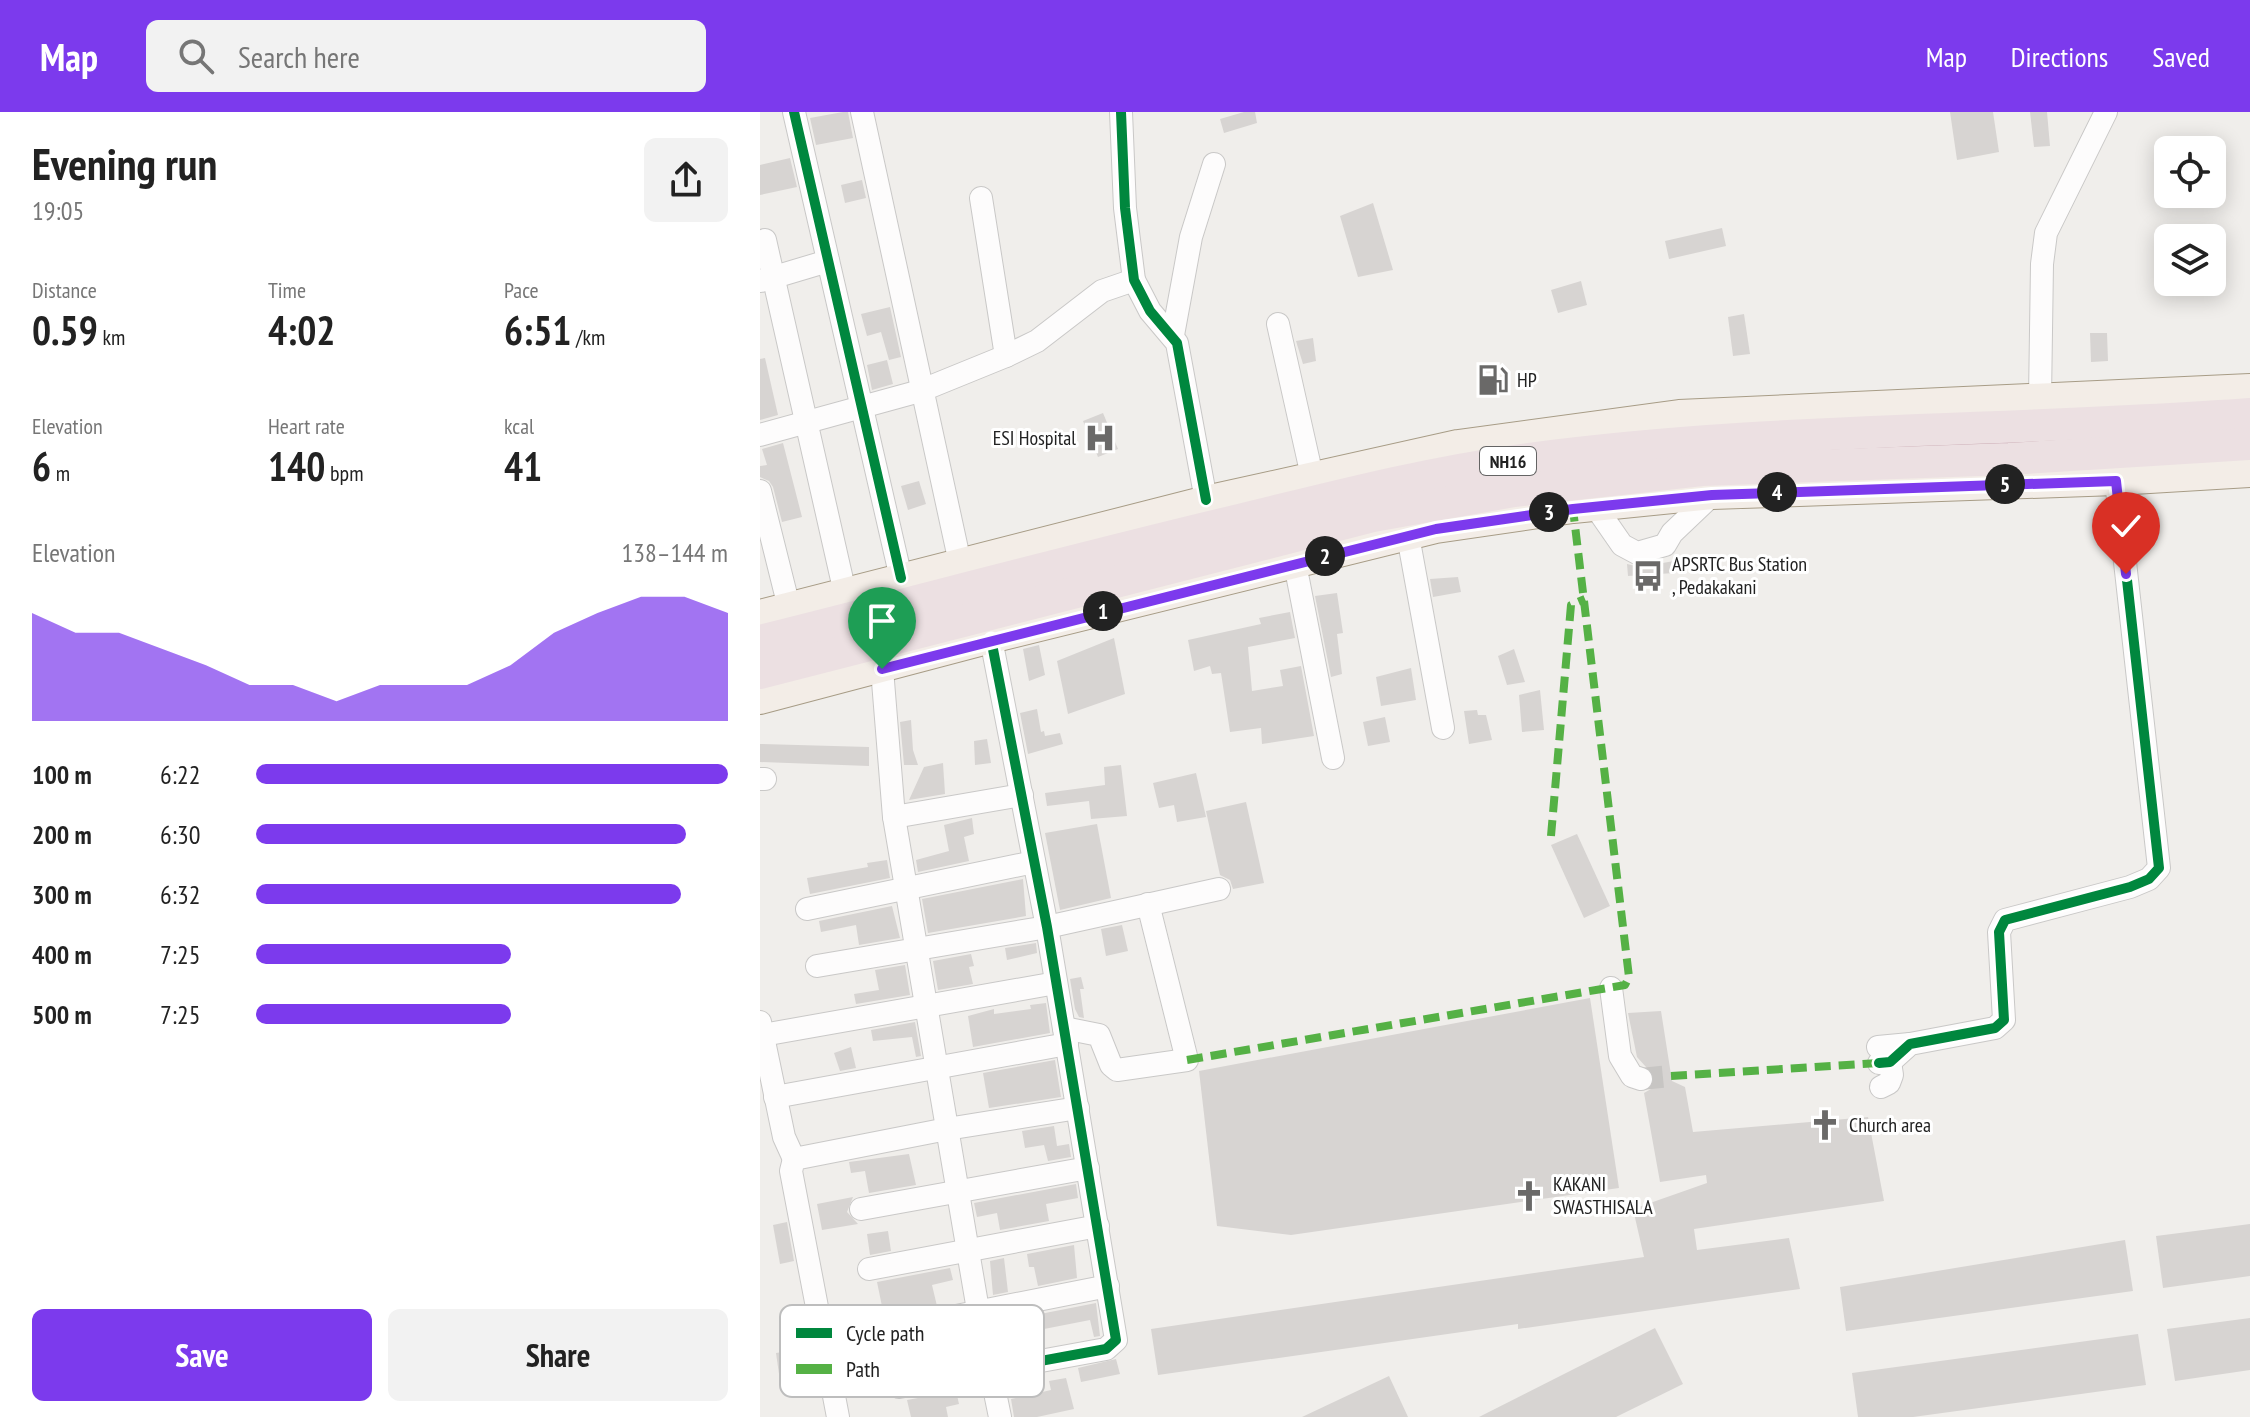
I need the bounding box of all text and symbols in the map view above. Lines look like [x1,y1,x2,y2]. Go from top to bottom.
search box [146,20,706,92]
text: Map [40,32,98,81]
icon: search [174,34,218,78]
text: Search here [238,37,360,76]
text: Map [1926,38,1967,75]
text: Directions [2011,38,2108,75]
text: Saved [2152,38,2210,75]
text: Evening run [32,135,217,192]
map controls [2154,136,2226,296]
button: locate [2154,136,2226,208]
button: share [644,138,728,222]
text: 19:05 [32,194,84,227]
button: layers [2154,224,2226,296]
text: Distance [32,276,97,304]
text: Time [268,276,306,304]
text: Pace [504,276,539,304]
text: 0.59 [32,304,98,356]
text: 4:02 [268,304,335,356]
text: 6:51 [504,304,571,356]
text: km [98,323,125,351]
text: /km [571,323,605,351]
fuel station icon: HP [1476,363,1510,397]
place label: HP [1517,367,1537,393]
text: Elevation [32,412,103,440]
text: Heart rate [268,412,345,440]
text: kcal [504,412,534,440]
hospital icon: ESI Hospital [1083,421,1117,455]
place label: ESI Hospital [993,425,1076,451]
text: 6 [32,440,51,492]
text: 140 [268,440,325,492]
text: 41 [504,440,542,492]
road number: NH16 [1480,447,1536,475]
text: m [51,459,70,487]
text: bpm [325,459,363,487]
pin: 5 [1985,464,2025,504]
text: 5 [2000,470,2010,498]
pin: 4 [1757,472,1797,512]
text: 4 [1772,478,1782,506]
pin: 3 [1529,492,1569,532]
pin [2092,492,2160,574]
text: 3 [1544,498,1554,526]
icon: check [2104,504,2148,548]
text: Elevation [32,536,115,569]
text: 138–144 m [622,536,728,569]
pin: 2 [1305,536,1345,576]
text: 2 [1320,542,1330,570]
place label: APSRTC Bus Station , Pedakakani [1672,551,1807,600]
bus stop icon: APSRTC Bus Station , Pedakakani [1631,559,1665,593]
pin [848,587,916,669]
pin: 1 [1083,591,1123,631]
text: 1 [1098,597,1108,625]
icon: arrive [860,599,904,643]
text: 100 m [32,758,92,791]
text: 6:22 [160,758,200,791]
text: 200 m [32,818,92,851]
text: 6:30 [160,818,200,851]
text: 300 m [32,878,92,911]
text: 6:32 [160,878,200,911]
text: 400 m [32,938,92,971]
text: 7:25 [160,938,200,971]
text: 500 m [32,998,92,1031]
text: 7:25 [160,998,200,1031]
church icon: Church area [1808,1108,1842,1142]
place label: Church area [1849,1112,1931,1138]
place label: KAKANI SWASTHISALA [1553,1171,1653,1220]
church icon: KAKANI SWASTHISALA [1512,1179,1546,1213]
legend [780,1305,1044,1397]
button: Save [32,1309,372,1401]
button: Share [388,1309,728,1401]
text: Cycle path [846,1319,924,1347]
text: Path [846,1355,880,1383]

